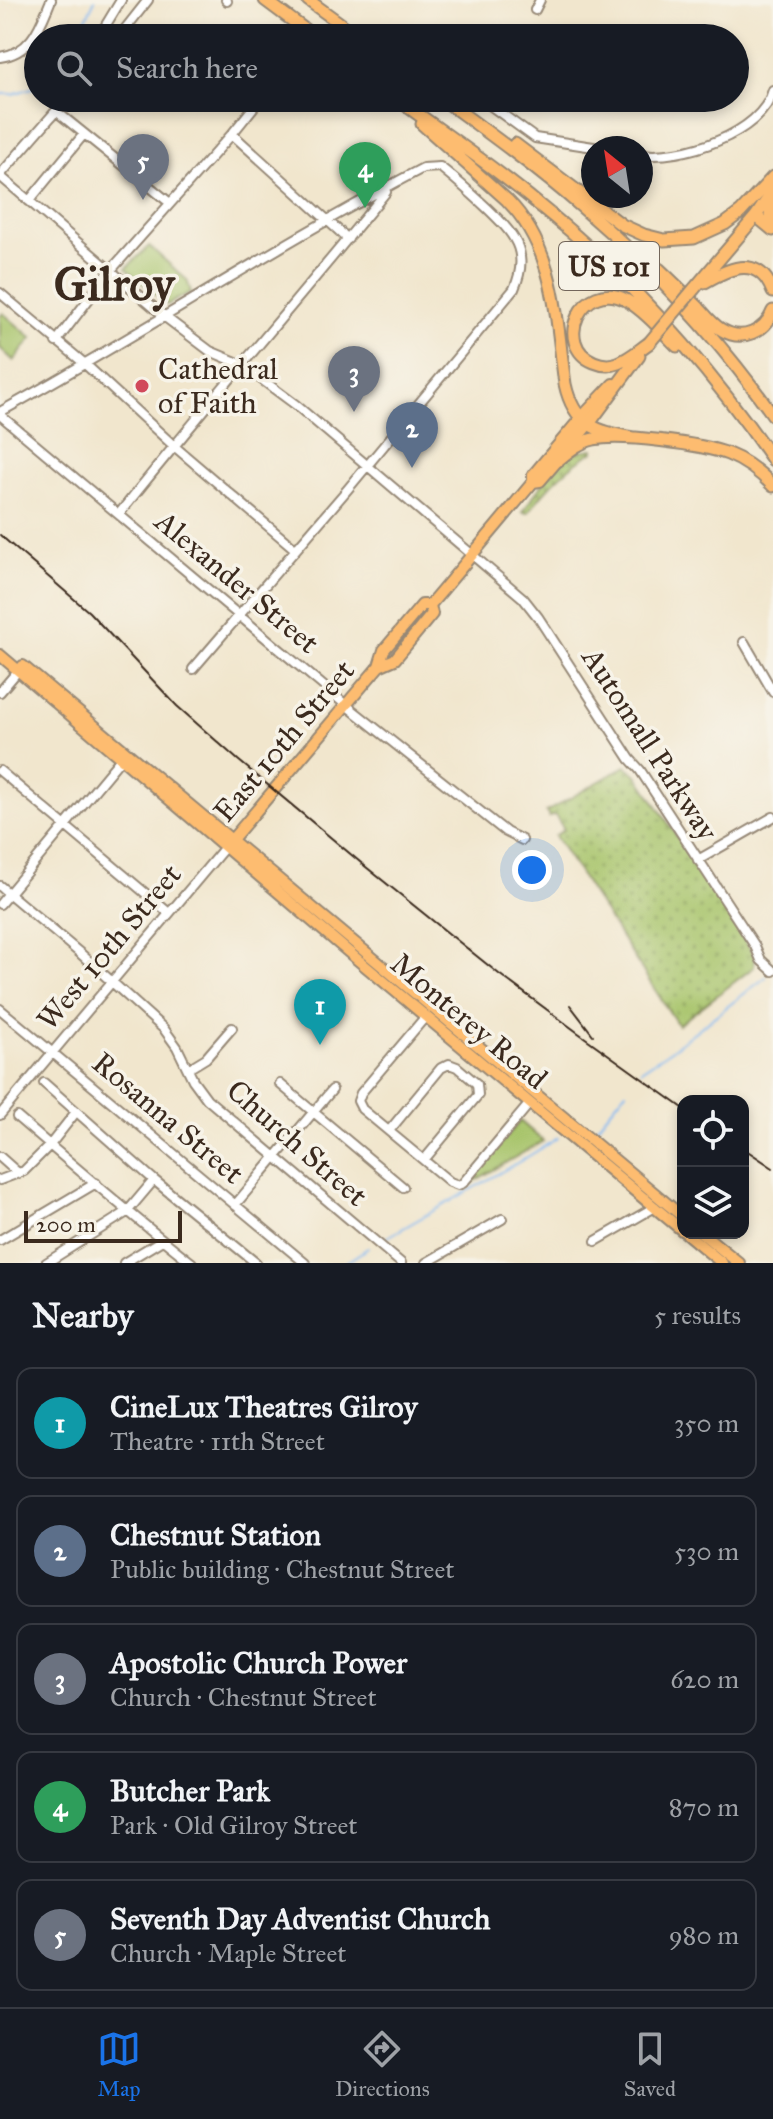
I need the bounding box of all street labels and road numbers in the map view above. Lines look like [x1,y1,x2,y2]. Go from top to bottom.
road number: US 101 [559,242,659,290]
street label: Alexander Street [146,502,326,661]
street label: Automall Parkway [573,639,726,848]
street label: East 10th Street [206,653,362,829]
street label: West 10th Street [29,857,189,1037]
street label: Monterey Road [384,945,554,1097]
street label: Rosanna Street [85,1044,251,1192]
street label: Church Street [219,1072,375,1214]

